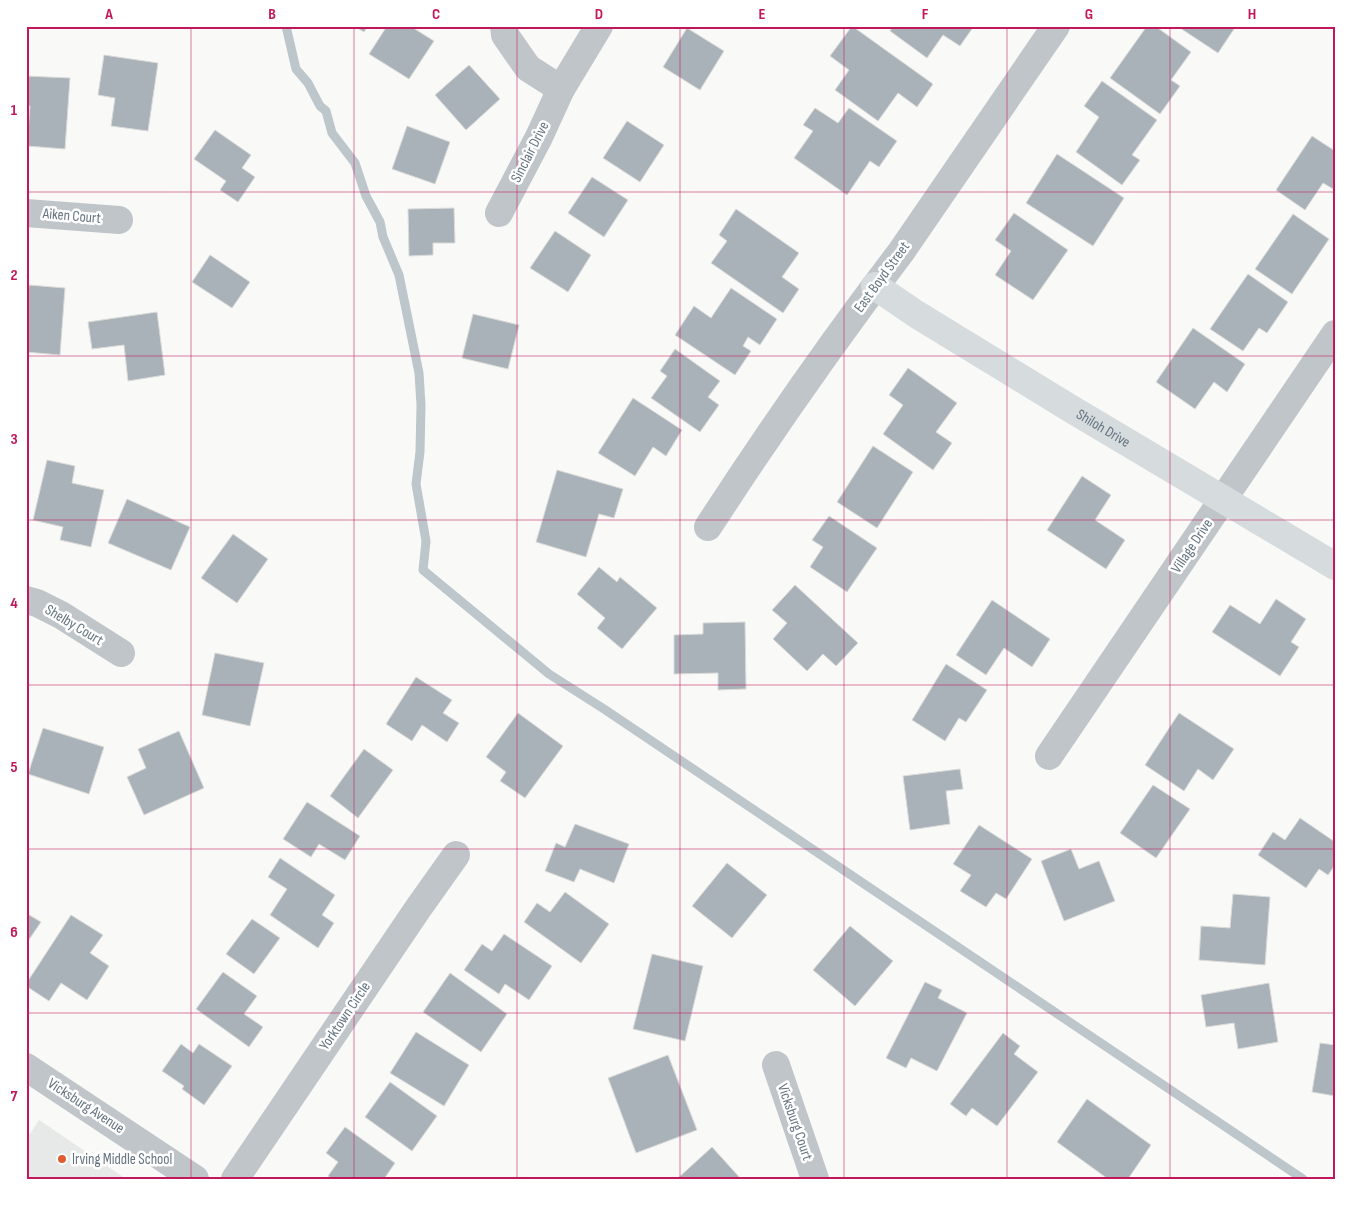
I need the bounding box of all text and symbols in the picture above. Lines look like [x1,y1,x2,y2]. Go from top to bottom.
text: A [104,5,113,24]
text: B [268,5,276,24]
text: C [432,5,440,24]
text: D [595,5,603,24]
text: E [759,5,766,24]
text: F [922,5,929,24]
text: G [1085,5,1093,24]
text: H [1248,5,1256,24]
text: 1 [11,101,18,120]
street label: Sinclair Drive [507,118,553,186]
street label: Aiken Court [41,204,102,228]
street label: East Boyd Street [850,238,914,316]
text: 2 [10,266,18,285]
street label: Shiloh Drive [1073,405,1134,451]
text: 3 [10,430,18,449]
street label: Village Drive [1167,515,1217,577]
text: 4 [10,594,18,613]
street label: Shelby Court [41,600,107,650]
text: 5 [10,758,18,777]
text: 6 [10,923,18,942]
street label: Yorktown Circle [315,978,375,1054]
street label: Vicksburg Avenue [44,1074,128,1138]
street label: Vicksburg Court [773,1081,817,1163]
text: 7 [11,1087,18,1106]
place label: Irving Middle School [72,1150,172,1169]
marker: Irving Middle School [56,1153,68,1165]

